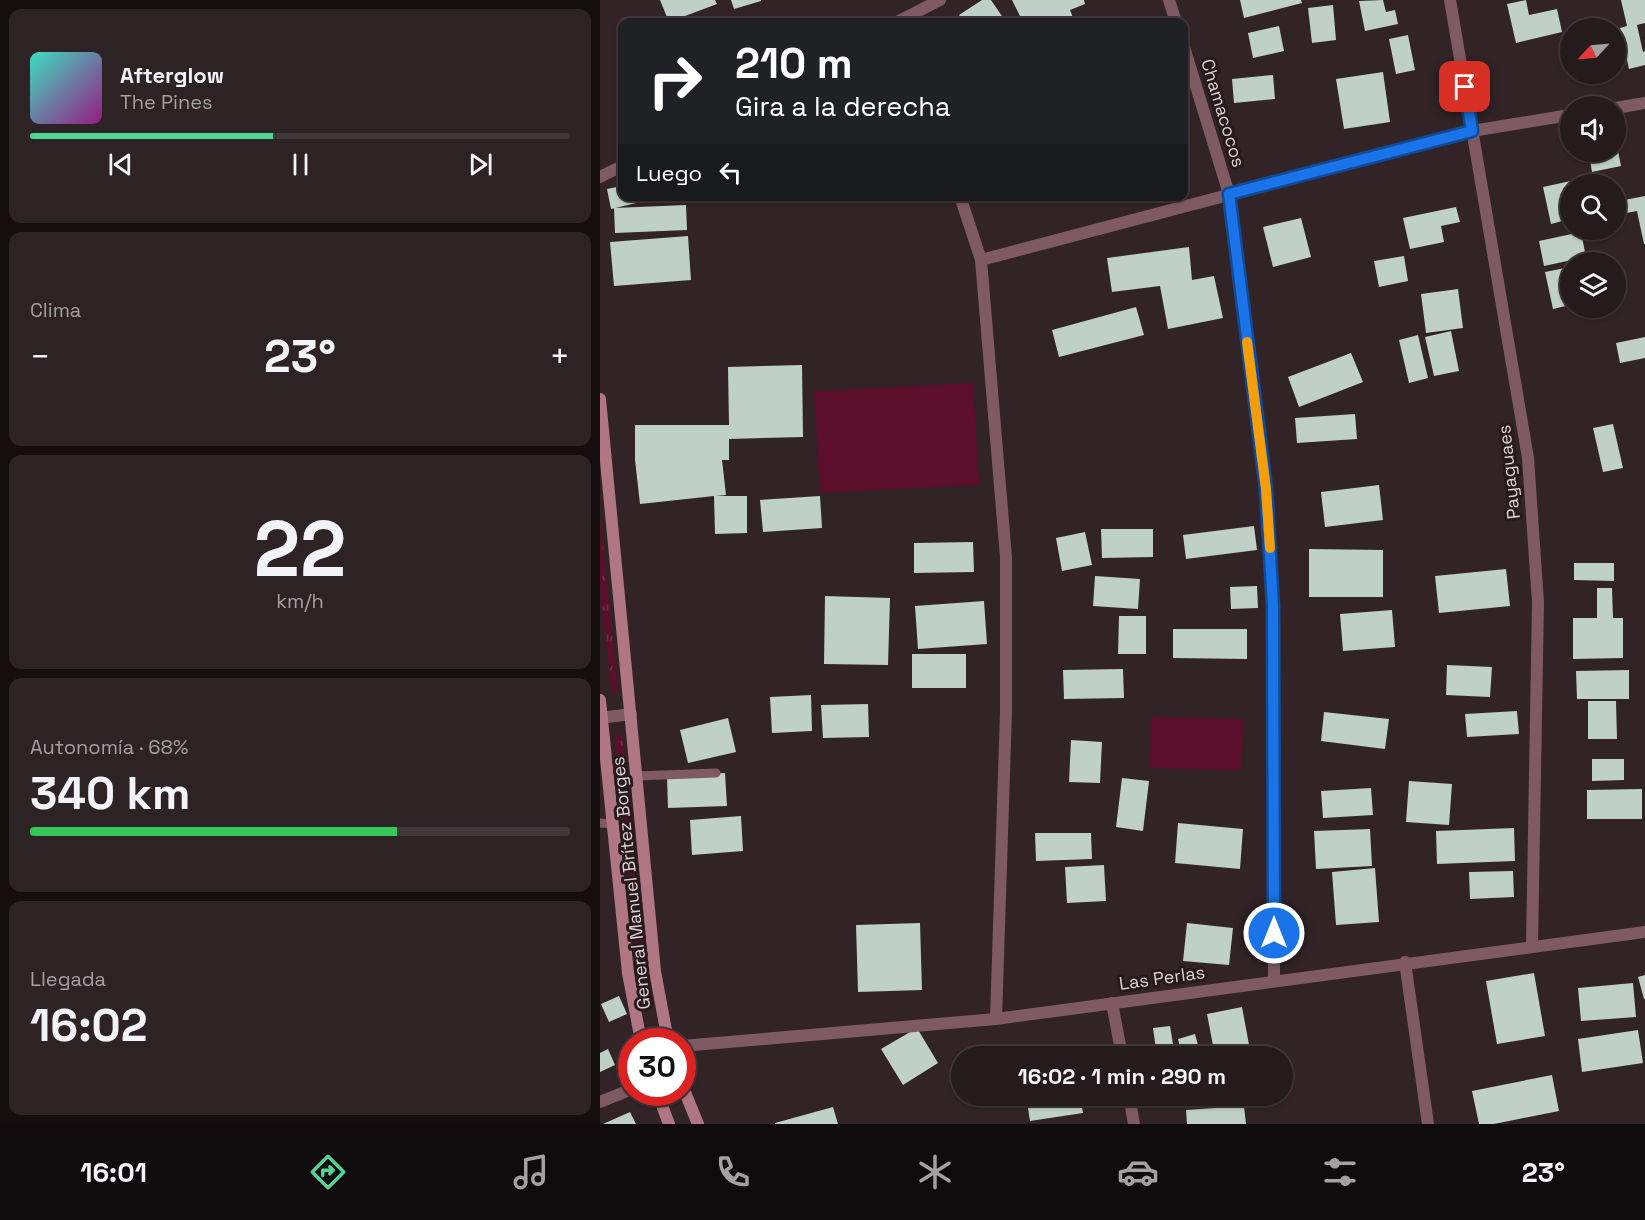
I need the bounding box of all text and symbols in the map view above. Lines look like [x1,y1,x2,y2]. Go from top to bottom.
north arrow [1560,18,1626,84]
map controls [1560,18,1626,318]
text: 210 m [735,37,853,90]
icon: right [636,42,714,120]
street label: Chamacocos [1196,56,1251,170]
text: Afterglow [120,61,224,89]
pin [1439,61,1490,112]
icon: arrive [1448,70,1481,103]
text: The Pines [120,89,213,115]
text: Gira a la derecha [735,89,950,124]
button: sound [1560,96,1626,162]
icon: previous [104,148,137,181]
icon: pause [284,148,317,181]
icon: next [464,148,497,181]
icon: left [714,156,747,189]
text: Luego [636,159,702,187]
button: search [1560,174,1626,240]
button: layers [1560,252,1626,318]
text: Clima [30,297,81,323]
text: 23° [264,328,336,385]
text: − [30,336,50,378]
text: + [550,336,570,378]
street label: Payaguaes [1492,424,1525,520]
text: 22 [254,499,346,599]
text: km/h [276,588,324,614]
text: Autonomía · 68% [30,734,188,760]
street label: General Manuel Brítez Borges [606,755,655,1011]
text: 340 km [30,765,190,822]
position arrow [1242,901,1306,965]
street label: Las Perlas [1118,960,1206,995]
text: Llegada [30,966,106,992]
text: 16:02 [30,997,147,1054]
speed limit sign: 30 [618,1028,696,1106]
text: 16:02 · 1 min · 290 m [1018,1062,1226,1090]
icon: directions [307,1151,349,1193]
icon: music [510,1151,552,1193]
icon: phone [712,1151,754,1193]
icon: climate [914,1151,956,1193]
icon: car [1117,1151,1159,1193]
icon: filters [1319,1151,1361,1193]
text: 16:01 [80,1155,147,1190]
text: 23° [1522,1155,1565,1190]

